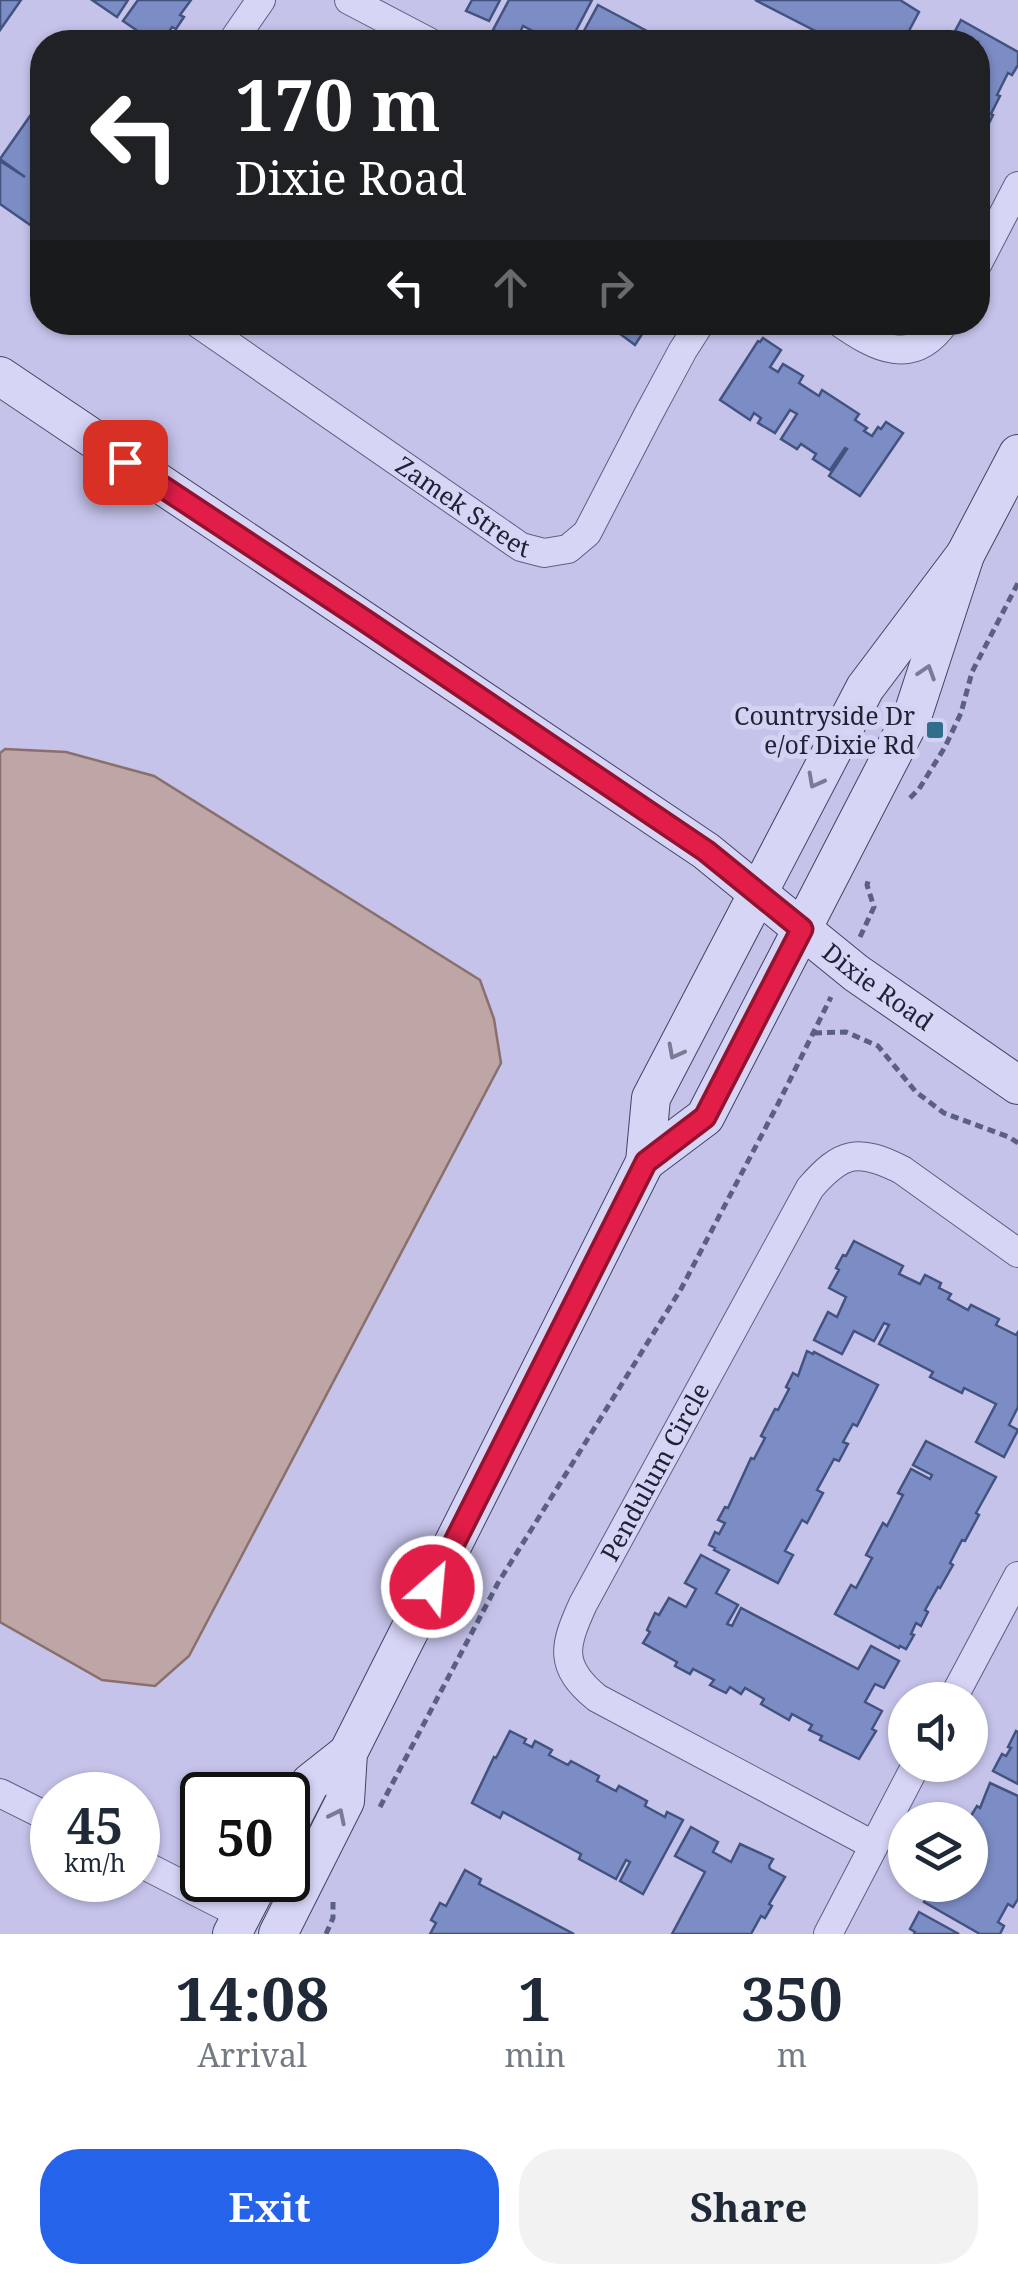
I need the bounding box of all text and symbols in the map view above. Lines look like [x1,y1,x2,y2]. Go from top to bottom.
text: 170 m [235,56,441,152]
icon: left [70,70,200,200]
text: Dixie Road [235,147,467,208]
icon: left [378,260,433,315]
icon: ahead [483,260,538,315]
icon: right [588,260,643,315]
pin [83,420,168,505]
icon: arrive [98,435,153,490]
street label: Zamek Street [390,448,534,565]
one-way arrow [915,664,935,681]
place label: Countryside Dr e/of Dixie Rd [734,698,915,761]
marker: Countryside Dr e/of Dixie Rd [924,719,946,741]
one-way arrow [808,771,827,789]
street label: Dixie Road [816,935,940,1037]
one-way arrow [668,1042,687,1060]
street label: Pendulum Circle [592,1376,717,1567]
position arrow [380,1535,484,1639]
map controls [888,1682,988,1902]
button: sound [888,1682,988,1782]
speed limit sign: 50 [180,1772,310,1902]
text: 45 [67,1791,123,1859]
button: layers [888,1802,988,1902]
one-way arrow [326,1808,346,1826]
text: km/h [64,1845,126,1879]
text: 14:08 [175,1957,329,2039]
text: 1 [518,1957,552,2039]
text: 350 [741,1957,843,2039]
text: Arrival [198,2033,307,2076]
text: min [505,2033,566,2076]
text: m [777,2033,807,2076]
button: Exit [40,2149,499,2264]
button: Share [519,2149,978,2264]

